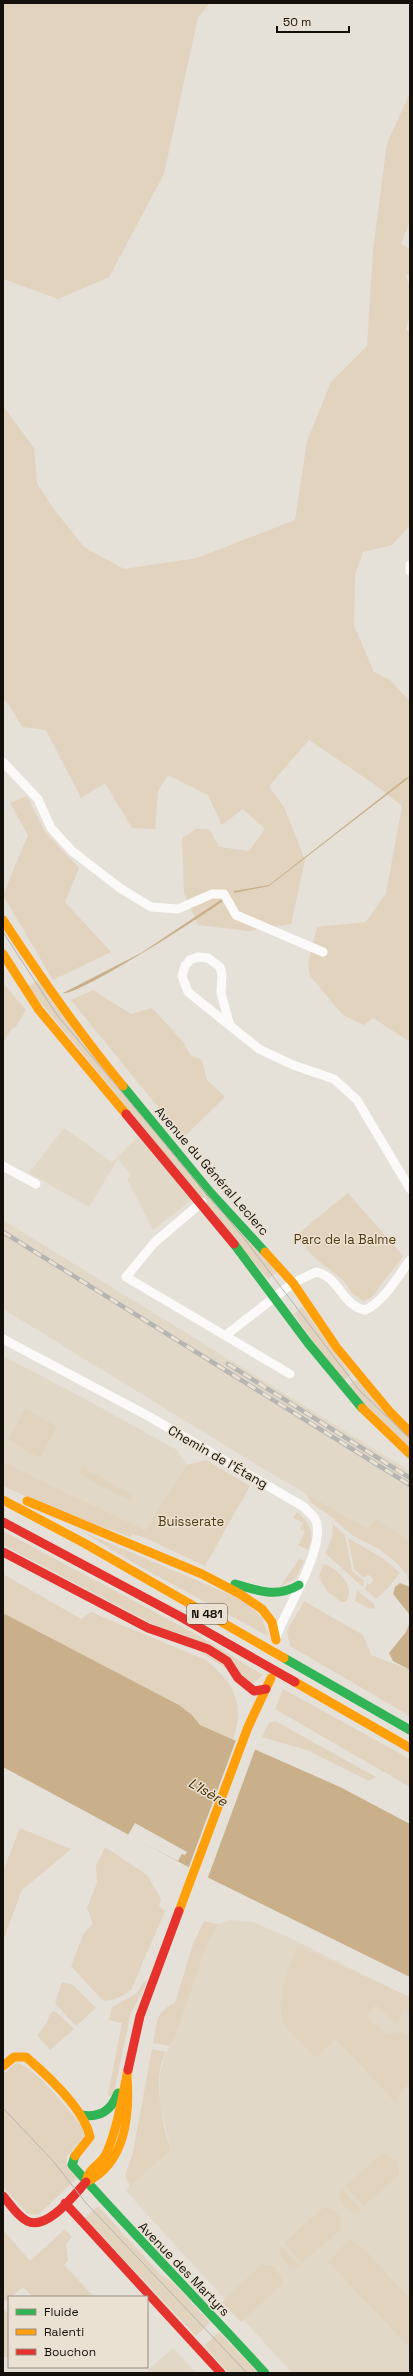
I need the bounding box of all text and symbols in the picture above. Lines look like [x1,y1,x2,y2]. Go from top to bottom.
scale bar [277,8,349,34]
text: 50 m [283,14,311,30]
street label: Avenue du Général Leclerc [151,1103,273,1239]
park label: Parc de la Balme [294,1231,396,1248]
street label: Chemin de l'Étang [165,1421,271,1493]
park label: Buisserate [158,1513,224,1530]
road number: N 481 [187,1604,227,1624]
water label: L'Isère [185,1774,231,1811]
street label: Avenue des Martyrs [135,2218,234,2320]
legend [8,2296,148,2368]
text: Fluide [44,2304,79,2320]
text: Ralenti [44,2324,84,2340]
text: Bouchon [44,2344,96,2360]

